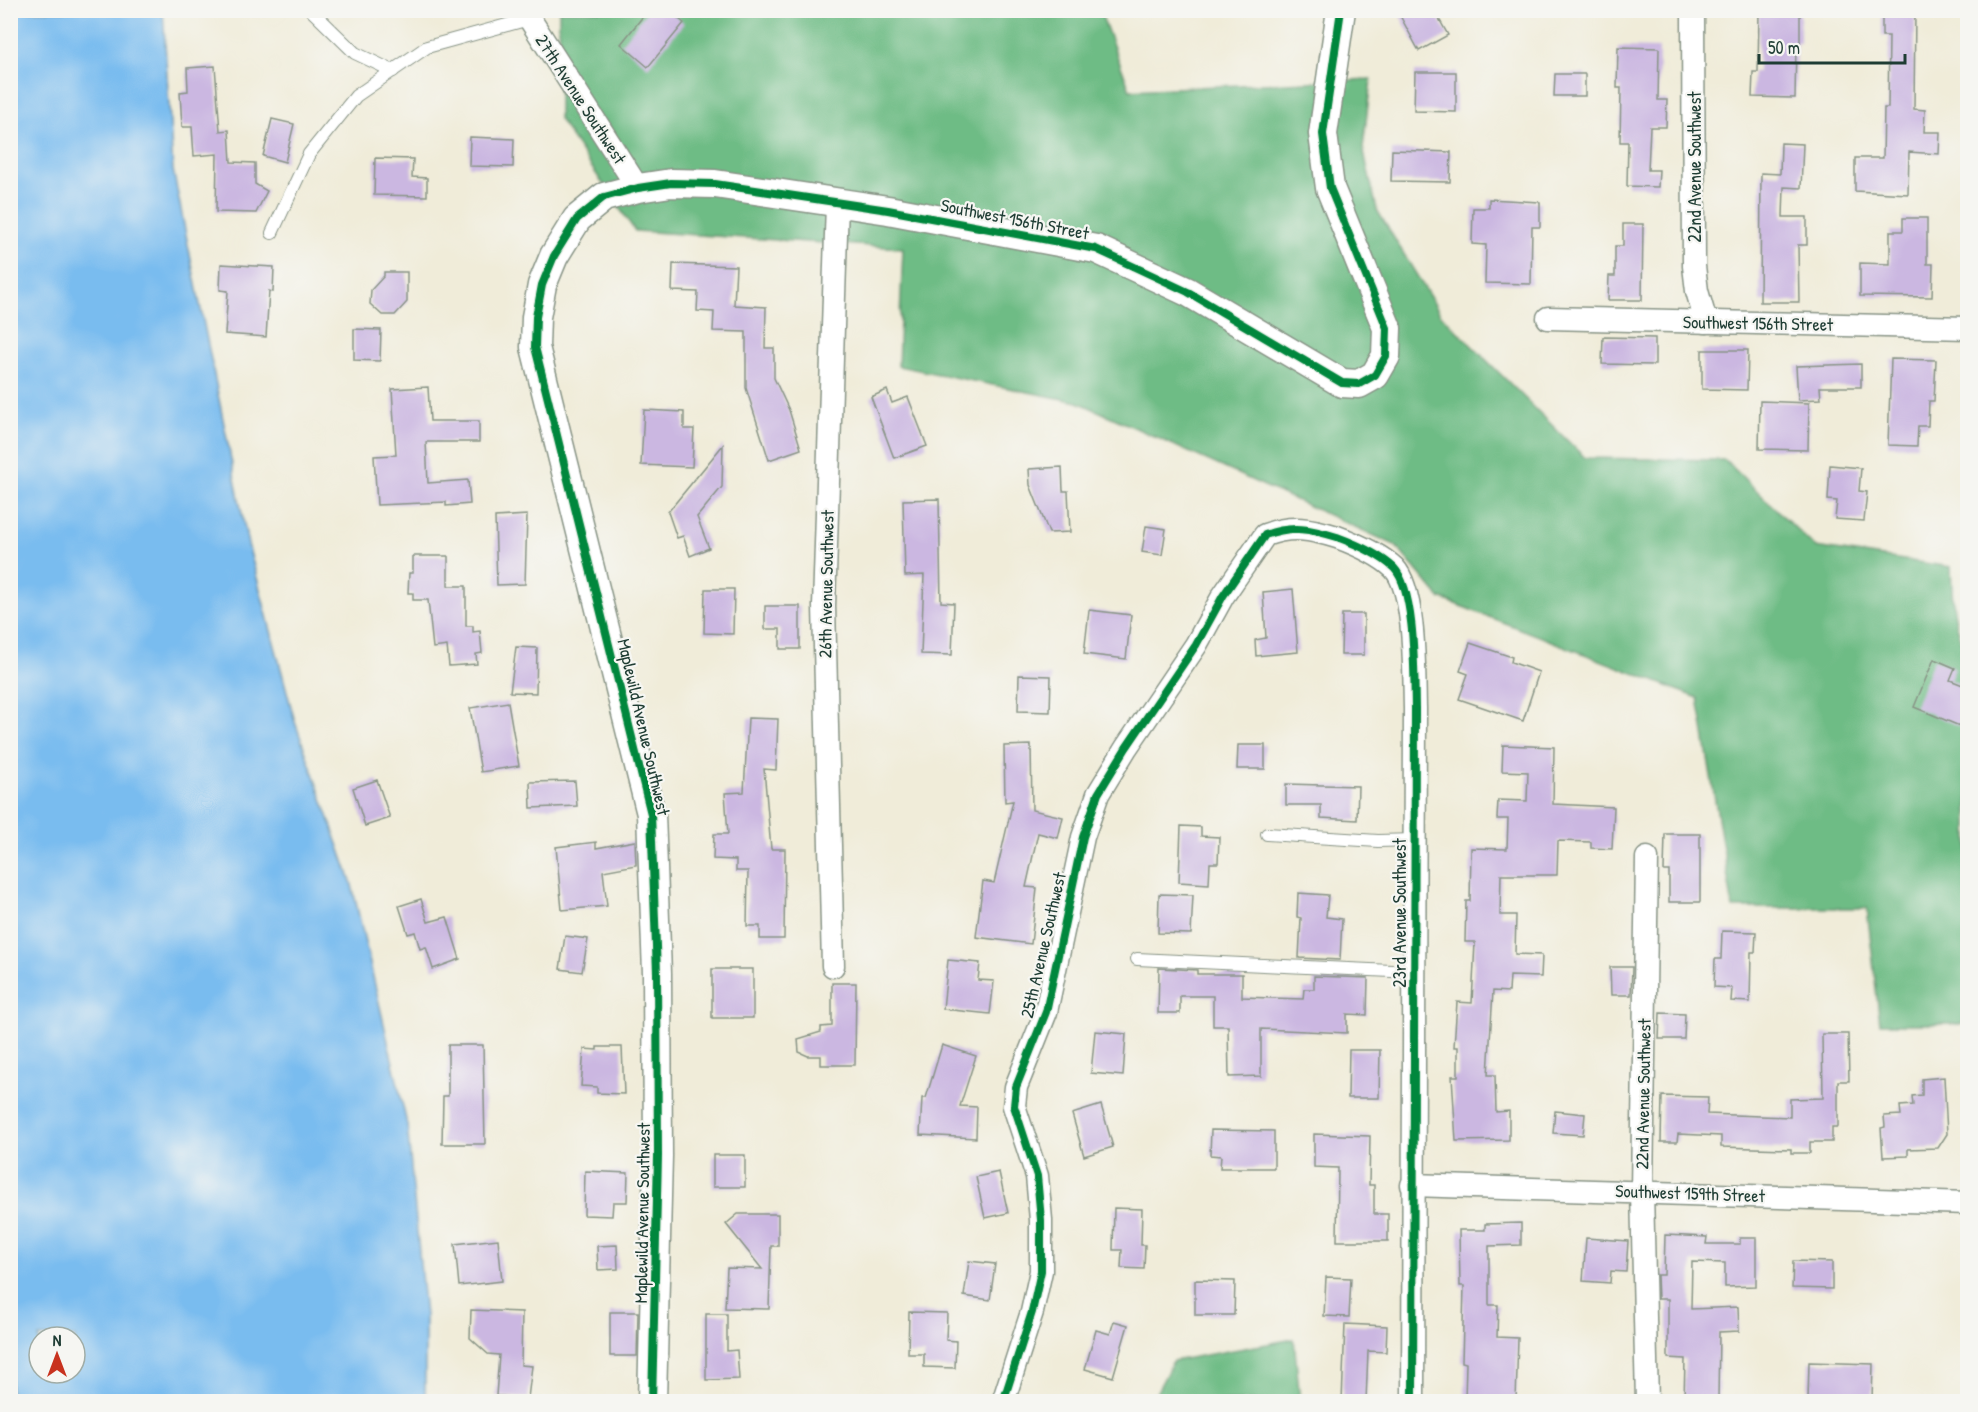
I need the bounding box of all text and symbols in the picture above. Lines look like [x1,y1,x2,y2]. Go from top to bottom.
scale bar [1759,27,1904,65]
street label: 27th Avenue Southwest [530,29,633,169]
text: 50 m [1768,35,1800,60]
street label: 22nd Avenue Southwest [1682,91,1707,243]
street label: Southwest 156th Street [939,192,1092,246]
street label: Southwest 156th Street [1683,309,1834,337]
street label: 26th Avenue Southwest [812,509,840,658]
street label: Maplewild Avenue Southwest [612,636,677,819]
street label: 23rd Avenue Southwest [1387,837,1412,988]
street label: 25th Avenue Southwest [1014,869,1072,1020]
street label: 22nd Avenue Southwest [1629,1017,1657,1170]
street label: Maplewild Avenue Southwest [628,1122,656,1304]
street label: Southwest 159th Street [1615,1178,1766,1208]
north arrow [27,1325,87,1385]
text: N [53,1329,62,1351]

